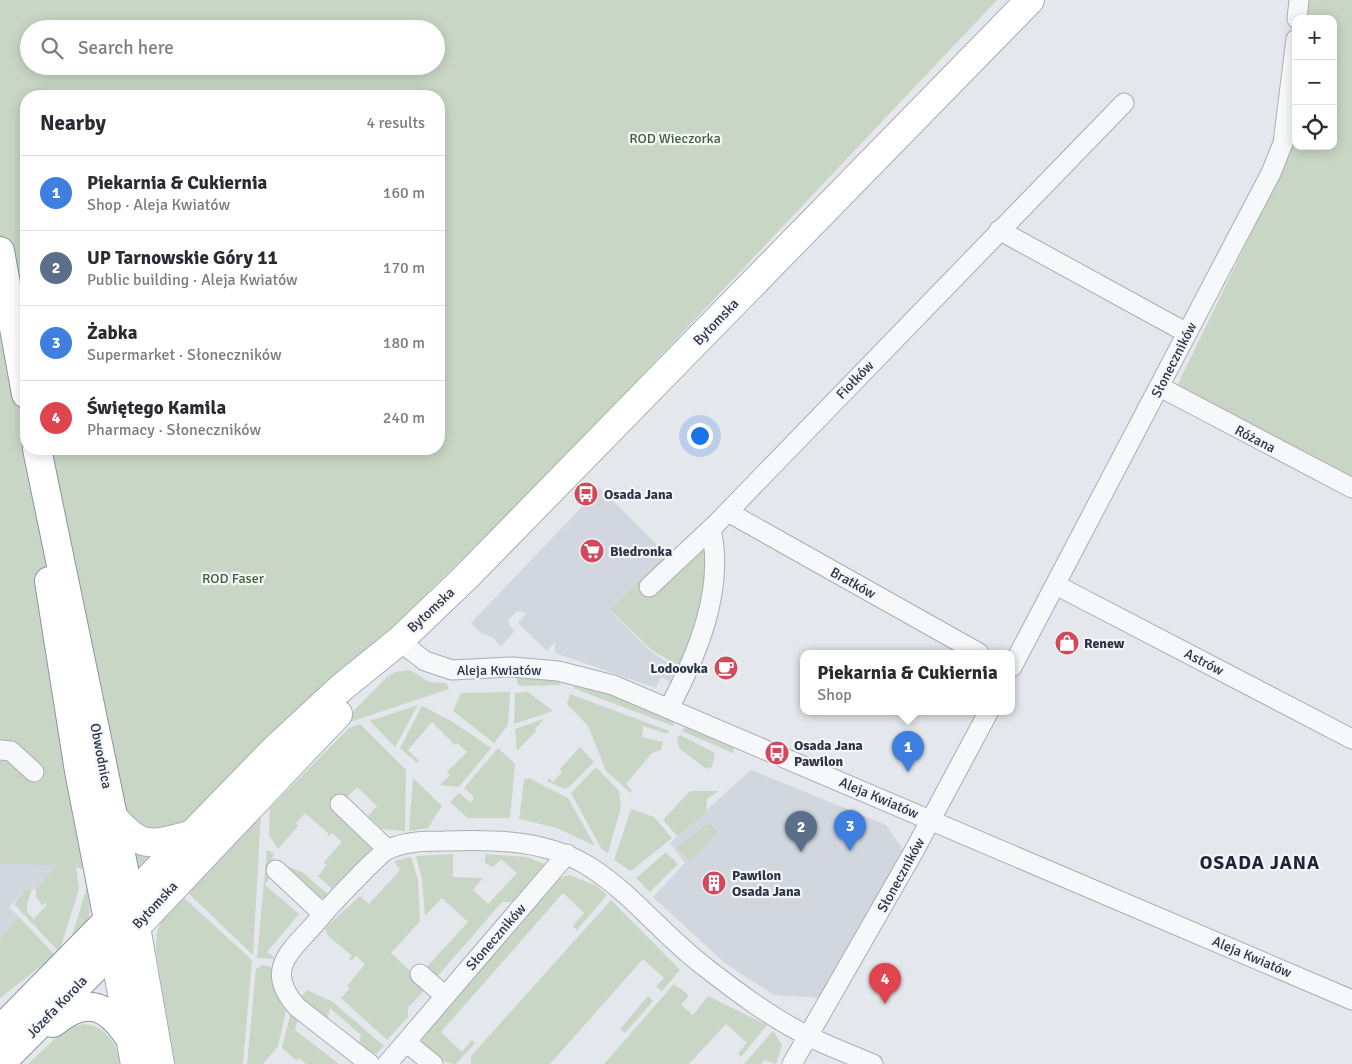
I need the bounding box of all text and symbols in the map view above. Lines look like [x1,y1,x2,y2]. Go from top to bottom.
map controls [1292,15,1337,150]
button: + [1292,15,1337,60]
search box [20,20,445,75]
icon: search [38,34,66,62]
text: Search here [78,36,174,60]
button: − [1292,60,1337,105]
button: locate [1292,105,1337,150]
text: Nearby [40,110,106,136]
text: 4 results [366,113,425,133]
park label: ROD Wieczorka [629,130,721,147]
text: Piekarnia & Cukiernia [87,171,267,195]
text: 1 [52,183,60,203]
text: 160 m [383,183,425,203]
text: Shop · Aleja Kwiatów [87,195,230,215]
text: UP Tarnowskie Góry 11 [87,246,278,270]
text: 2 [52,258,60,278]
text: 170 m [383,258,425,278]
text: Public building · Aleja Kwiatów [87,270,298,290]
street label: Bytomska [690,295,742,349]
street label: Słoneczników [1148,319,1200,401]
text: Żabka [87,321,137,345]
text: 3 [52,333,60,353]
text: 180 m [383,333,425,353]
text: Supermarket · Słoneczników [87,345,281,365]
street label: Fiołków [833,357,877,403]
text: Świętego Kamila [87,396,226,420]
text: 4 [52,408,60,428]
text: 240 m [383,408,425,428]
text: Pharmacy · Słoneczników [87,420,261,440]
street label: Różana [1232,422,1278,456]
your location [687,423,713,449]
bus stop icon: Osada Jana [573,481,599,507]
place label: Osada Jana [604,486,673,503]
supermarket icon: Biedronka [579,538,605,564]
place label: Biedronka [610,543,672,560]
street label: Bratków [827,564,879,602]
park label: ROD Faser [202,570,265,587]
street label: Bytomska [404,584,458,636]
shop icon: Renew [1054,630,1080,656]
place label: Renew [1084,635,1125,652]
street label: Astrów [1182,645,1226,679]
popup [800,650,1015,715]
cafe icon: Lodoovka [713,655,739,681]
place label: Lodoovka [650,660,708,677]
text: Piekarnia & Cukiernia [817,661,998,685]
street label: Aleja Kwiatów [457,662,541,679]
text: Shop [817,685,852,705]
street label: Obwodnica [86,722,116,790]
pin: 1 [892,731,924,772]
place label: Osada Jana Pawilon [794,737,863,770]
bus stop icon: Osada Jana Pawilon [764,740,790,766]
street label: Aleja Kwiatów [837,774,921,822]
pin: 3 [834,810,866,851]
pin: 2 [785,811,817,852]
street label: Słoneczników [874,835,928,915]
district label: OSADA JANA [1200,851,1320,875]
place label: Pawilon Osada Jana [732,867,801,900]
building icon: Pawilon Osada Jana [701,870,727,896]
street label: Bytomska [129,878,181,932]
street label: Słoneczników [462,900,530,974]
street label: Aleja Kwiatów [1210,933,1294,981]
pin: 4 [869,963,901,1004]
street label: Józefa Korola [23,972,91,1042]

